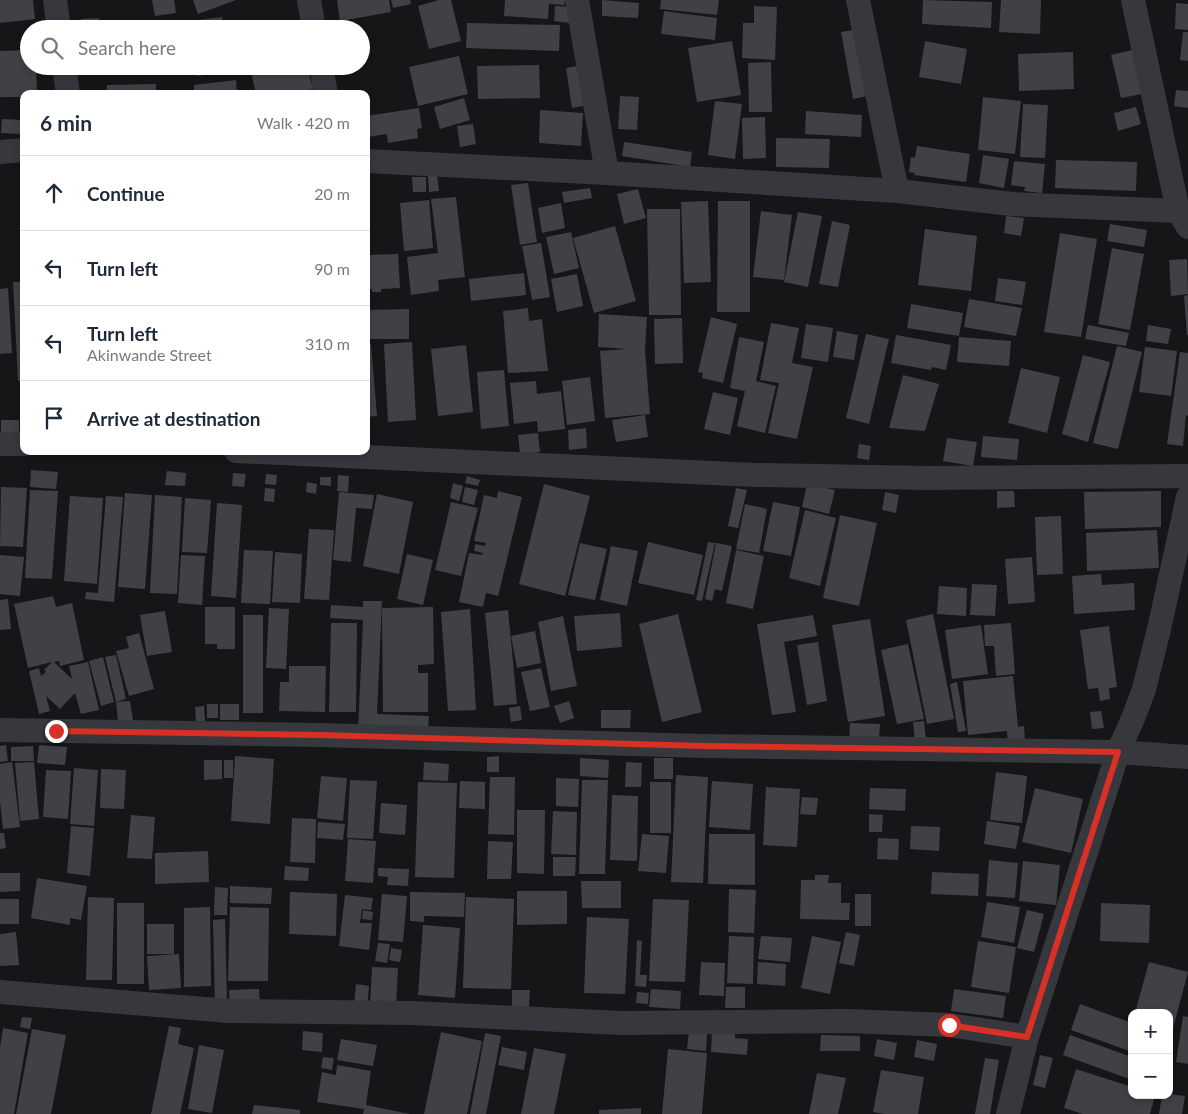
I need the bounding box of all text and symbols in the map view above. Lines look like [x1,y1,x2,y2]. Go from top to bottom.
search box [20,20,370,75]
icon: search [38,34,66,62]
text: Search here [78,36,176,59]
text: 6 min [40,110,92,135]
text: Walk · 420 m [257,113,350,132]
icon: ahead [40,179,68,207]
text: Continue [87,182,165,205]
text: 20 m [314,184,350,203]
icon: left [40,254,68,282]
text: Turn left [87,257,158,280]
text: 90 m [314,259,350,278]
text: Turn left [87,322,158,345]
icon: left [40,329,68,357]
text: 310 m [305,334,350,353]
text: Akinwande Street [87,345,212,364]
icon: arrive [40,404,68,432]
text: Arrive at destination [87,407,260,430]
route end [45,720,68,743]
map controls [1128,1009,1173,1099]
button: + [1128,1009,1173,1054]
route start [938,1014,961,1037]
button: − [1128,1054,1173,1099]

